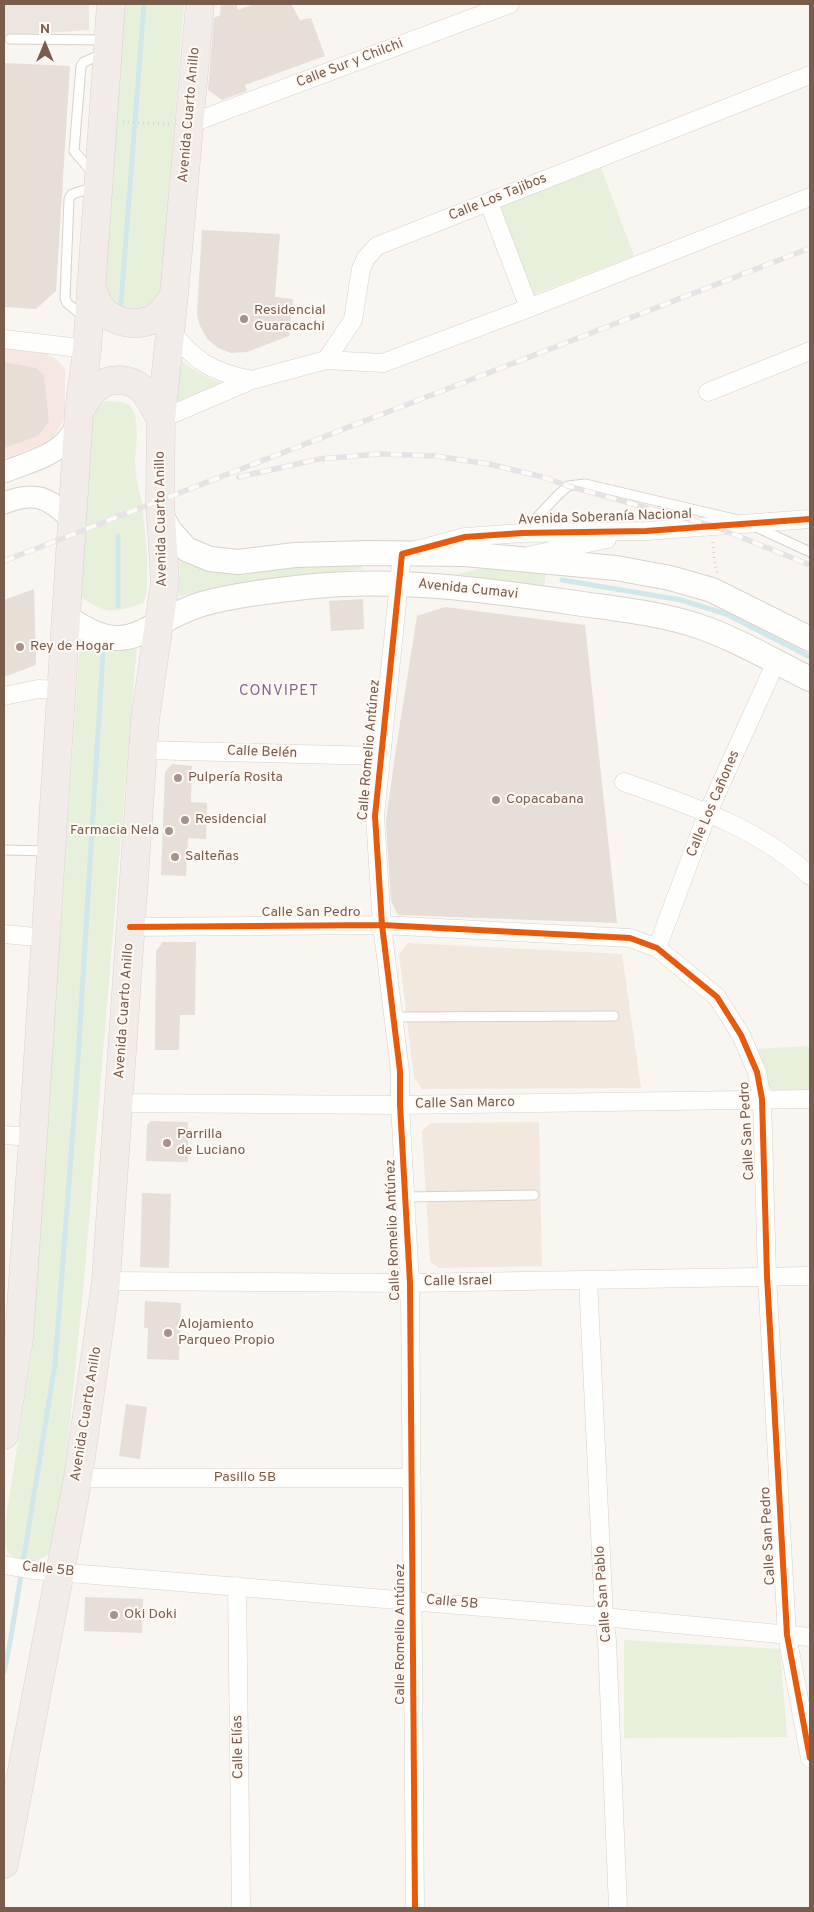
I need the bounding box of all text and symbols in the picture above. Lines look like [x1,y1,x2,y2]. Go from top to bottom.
north arrow [20,20,70,70]
text: N [40,21,50,38]
street label: Calle Sur y Chilchi [294,36,406,92]
street label: Avenida Cuarto Anillo [176,46,204,184]
street label: Calle Los Tajibos [446,171,550,225]
place label: Residencial Guaracachi [254,303,326,336]
marker: Residencial Guaracachi [238,313,250,325]
street label: Avenida Cuarto Anillo [152,451,172,587]
street label: Avenida Soberanía Nacional [518,507,692,529]
street label: Avenida Cumavi [417,576,519,604]
place label: Rey de Hogar [30,639,114,655]
marker: Rey de Hogar [14,641,26,653]
street label: Calle Romelio Antúnez [355,679,385,821]
district label: CONVIPET [238,683,320,701]
street label: Calle Belén [226,743,298,763]
street label: Calle Los Cañones [684,748,744,860]
place label: Pulpería Rosita [188,770,283,786]
marker: Pulpería Rosita [172,772,184,784]
place label: Copacabana [506,792,584,808]
marker: Copacabana [490,794,502,806]
place label: Residencial [195,812,267,828]
marker: Residencial [179,814,191,826]
place label: Farmacia Nela [70,823,159,839]
marker: Farmacia Nela [163,825,175,837]
place label: Salteñas [185,849,239,865]
marker: Salteñas [169,851,181,863]
street label: Calle San Pedro [261,905,361,921]
street label: Avenida Cuarto Anillo [112,943,138,1079]
street label: Calle San Pedro [737,1081,759,1181]
street label: Calle San Marco [415,1095,515,1113]
place label: Parrilla de Luciano [177,1127,245,1160]
marker: Parrilla de Luciano [161,1137,173,1149]
street label: Calle Romelio Antúnez [383,1159,405,1301]
street label: Calle Israel [423,1273,493,1291]
place label: Alojamiento Parqueo Propio [178,1317,275,1350]
marker: Alojamiento Parqueo Propio [162,1327,174,1339]
street label: Avenida Cuarto Anillo [68,1345,106,1483]
street label: Pasillo 5B [214,1470,276,1486]
street label: Calle San Pedro [758,1486,780,1586]
street label: Calle San Pablo [592,1545,616,1643]
street label: Calle 5B [21,1559,75,1581]
street label: Calle Romelio Antúnez [393,1563,409,1705]
street label: Calle 5B [425,1592,479,1614]
place label: Oki Doki [124,1607,177,1623]
marker: Oki Doki [108,1609,120,1621]
street label: Calle Elías [230,1715,248,1779]

